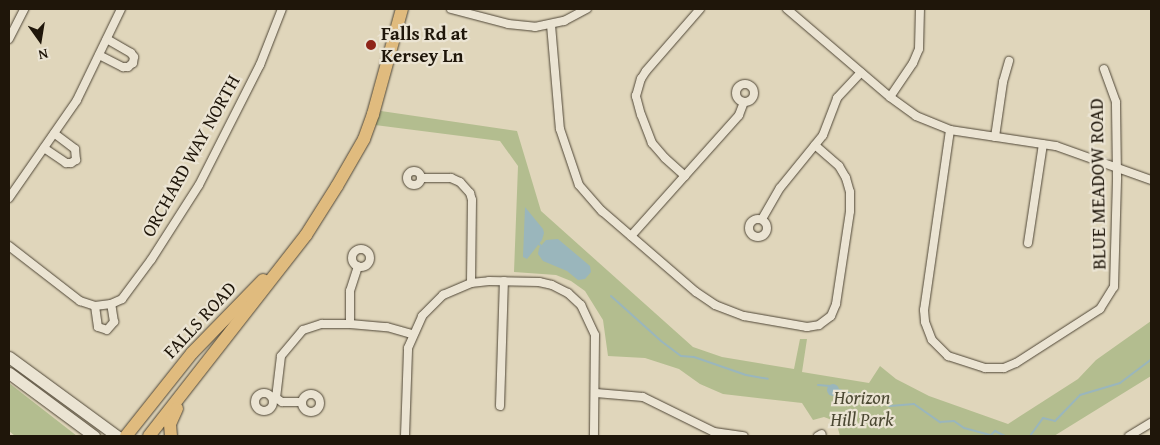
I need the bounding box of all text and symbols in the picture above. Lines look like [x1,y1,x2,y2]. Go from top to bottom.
north arrow [15,15,65,65]
place label: Falls Rd at Kersey Ln [381,23,468,67]
marker: Falls Rd at Kersey Ln [365,39,377,51]
text: N [37,44,50,65]
street label: ORCHARD WAY NORTH [137,71,245,241]
street label: BLUE MEADOW ROAD [1085,98,1111,270]
street label: FALLS ROAD [159,277,241,363]
park label: Horizon Hill Park [830,387,894,431]

